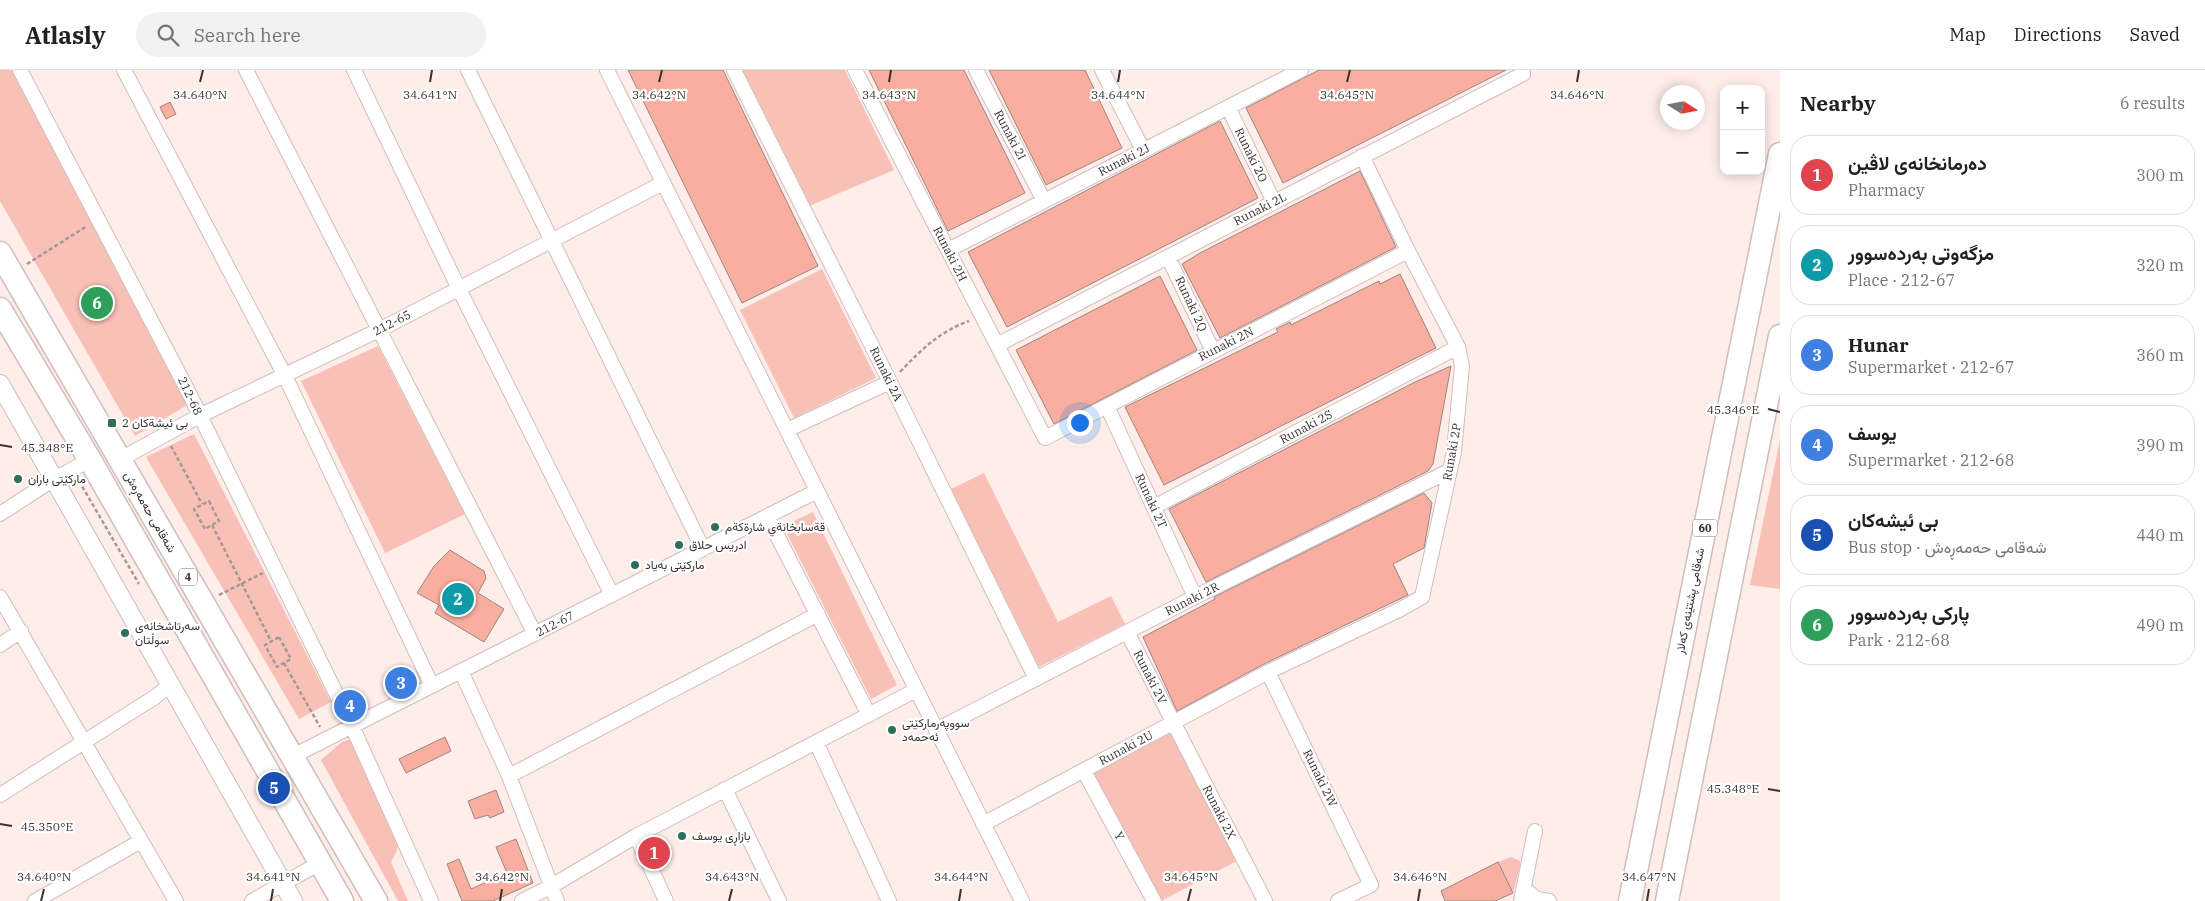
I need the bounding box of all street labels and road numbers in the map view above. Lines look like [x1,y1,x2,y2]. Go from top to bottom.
street label: Runaki 2I [991,107,1030,162]
street label: Runaki 2O [1232,125,1271,185]
street label: Runaki 2J [1095,140,1152,179]
street label: Runaki 2L [1231,189,1289,228]
street label: Runaki 2H [930,224,971,284]
street label: Runaki 2Q [1172,274,1211,334]
street label: 212-65 [370,307,413,338]
street label: Runaki 2N [1196,323,1256,364]
street label: Runaki 2A [867,344,906,404]
street label: 212-68 [175,374,206,417]
street label: Runaki 2S [1277,406,1335,447]
street label: Runaki 2P [1439,422,1464,482]
street label: شەقامی حەمەڕەش [119,468,180,557]
street label: Runaki 2T [1132,471,1171,531]
road number: 60 [1692,519,1718,536]
street label: شەقامی پشتێنەی کەلار [1672,546,1708,657]
road number: 4 [179,568,197,586]
street label: Runaki 2R [1162,579,1221,619]
street label: 212-67 [533,608,576,639]
street label: Runaki 2V [1131,647,1170,706]
street label: Runaki 2U [1096,727,1156,768]
street label: Runaki 2W [1300,747,1341,809]
street label: Runaki 2X [1199,782,1239,841]
street label: Y [1111,829,1128,843]

